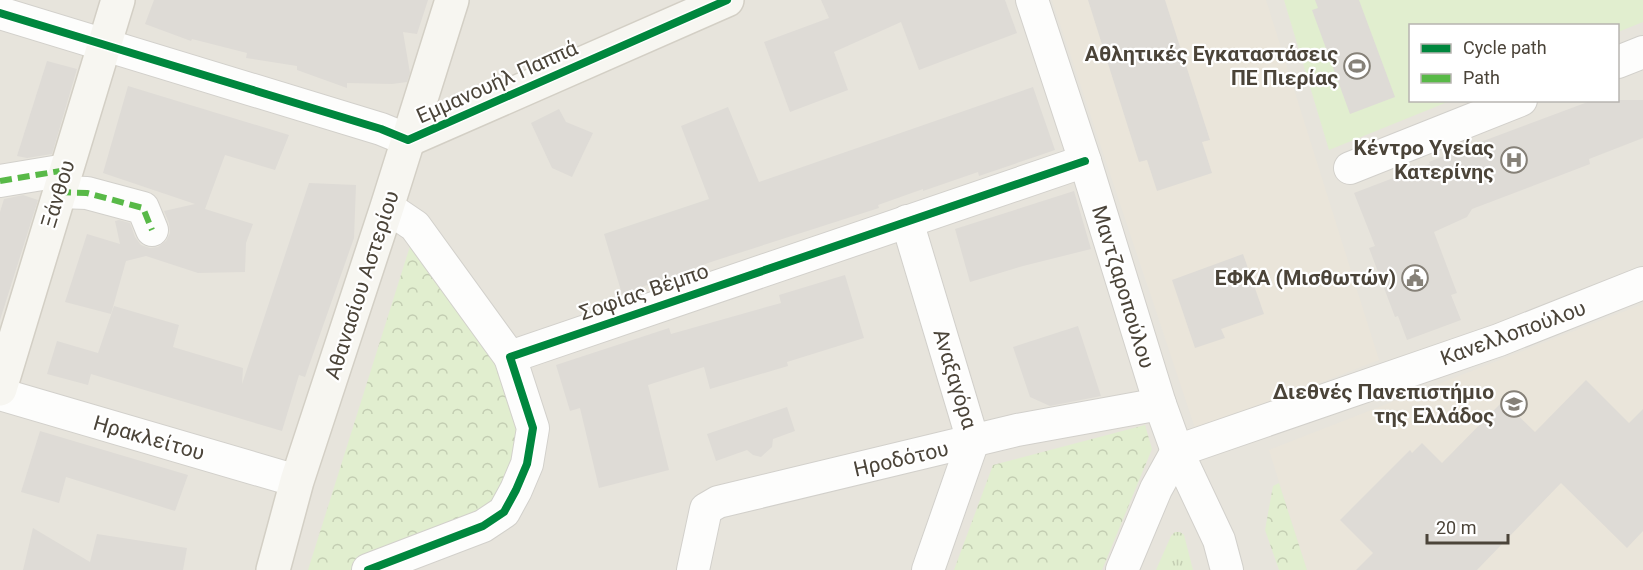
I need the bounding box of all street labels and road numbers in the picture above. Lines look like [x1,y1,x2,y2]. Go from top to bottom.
street label: Εμμανουήλ Παππά [413,36,581,128]
street label: Ξάνθου [36,157,80,231]
street label: Αθανασίου Αστερίου [320,188,404,382]
street label: Μαντζαροπούλου [1087,203,1159,371]
street label: Σοφίας Βέμπο [576,259,712,325]
street label: Κανελλοπούλου [1437,296,1589,370]
street label: Αναξαγόρα [928,326,982,432]
street label: Ηρακλείτου [91,411,207,465]
street label: Ηροδότου [851,436,951,482]

